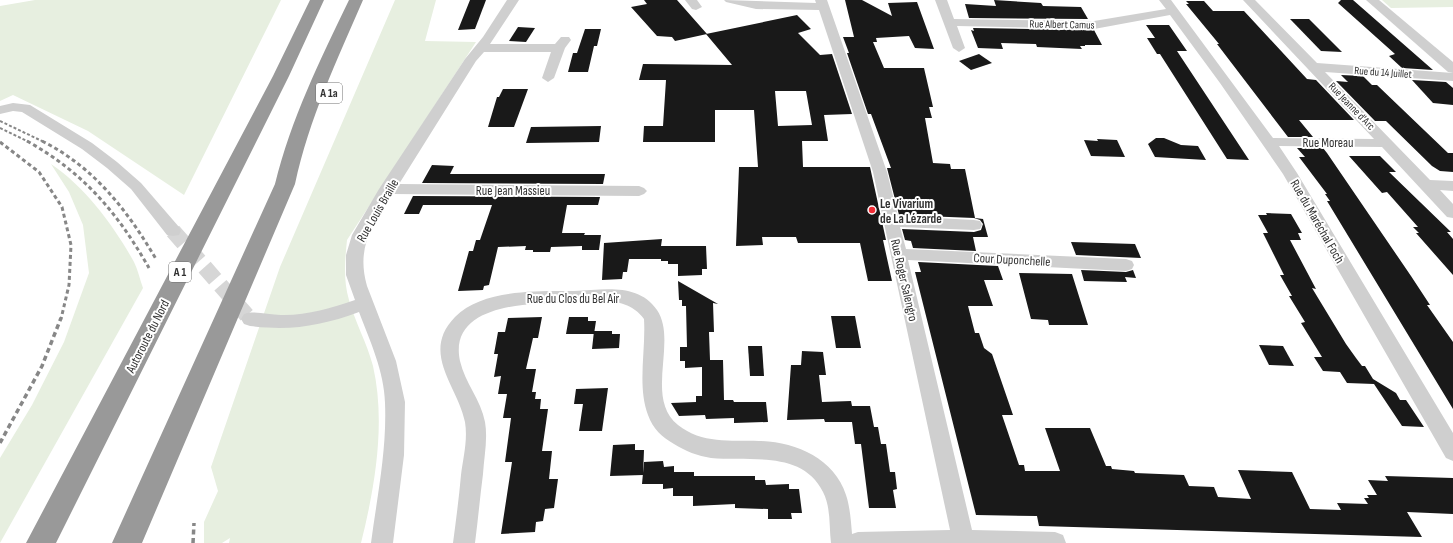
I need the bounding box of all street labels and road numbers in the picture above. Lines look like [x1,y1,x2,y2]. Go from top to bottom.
street label: Rue Albert Camus [1029,17,1095,32]
street label: Rue du 14 Juillet [1354,64,1413,81]
street label: Rue Jeanne d'Arc [1326,80,1377,133]
road number: A 1a [316,83,342,103]
street label: Rue Moreau [1302,135,1354,151]
street label: Rue Louis Braille [353,176,402,245]
street label: Rue du Maréchal Foch [1287,177,1348,266]
street label: Rue Jean Massieu [476,183,550,199]
street label: Rue Roger Salengro [887,238,921,323]
street label: Cour Duponchelle [973,250,1051,270]
road number: A 1 [169,262,191,282]
street label: Rue du Clos du Bel Air [527,291,620,307]
street label: Autoroute du Nord [122,297,173,376]

